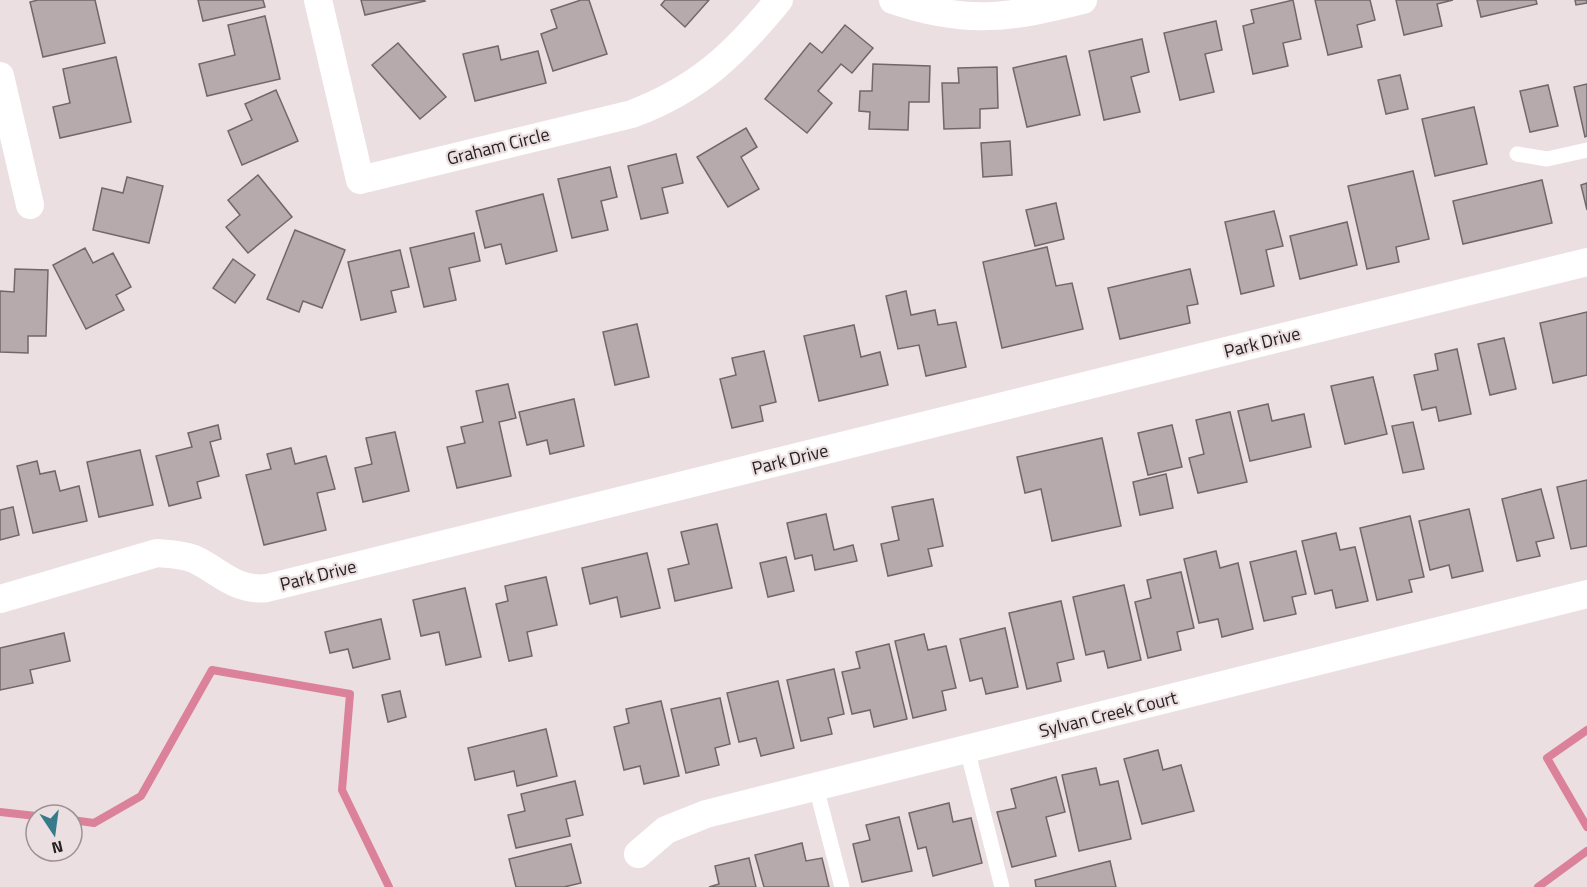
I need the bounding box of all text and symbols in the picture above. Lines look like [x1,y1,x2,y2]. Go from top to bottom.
street label: Graham Circle [444,120,552,172]
street label: Park Drive [1221,319,1303,365]
street label: Park Drive [749,436,831,482]
street label: Park Drive [277,552,359,598]
street label: Sylvan Creek Court [1036,684,1180,744]
north arrow [24,803,84,863]
text: N [49,835,65,861]

